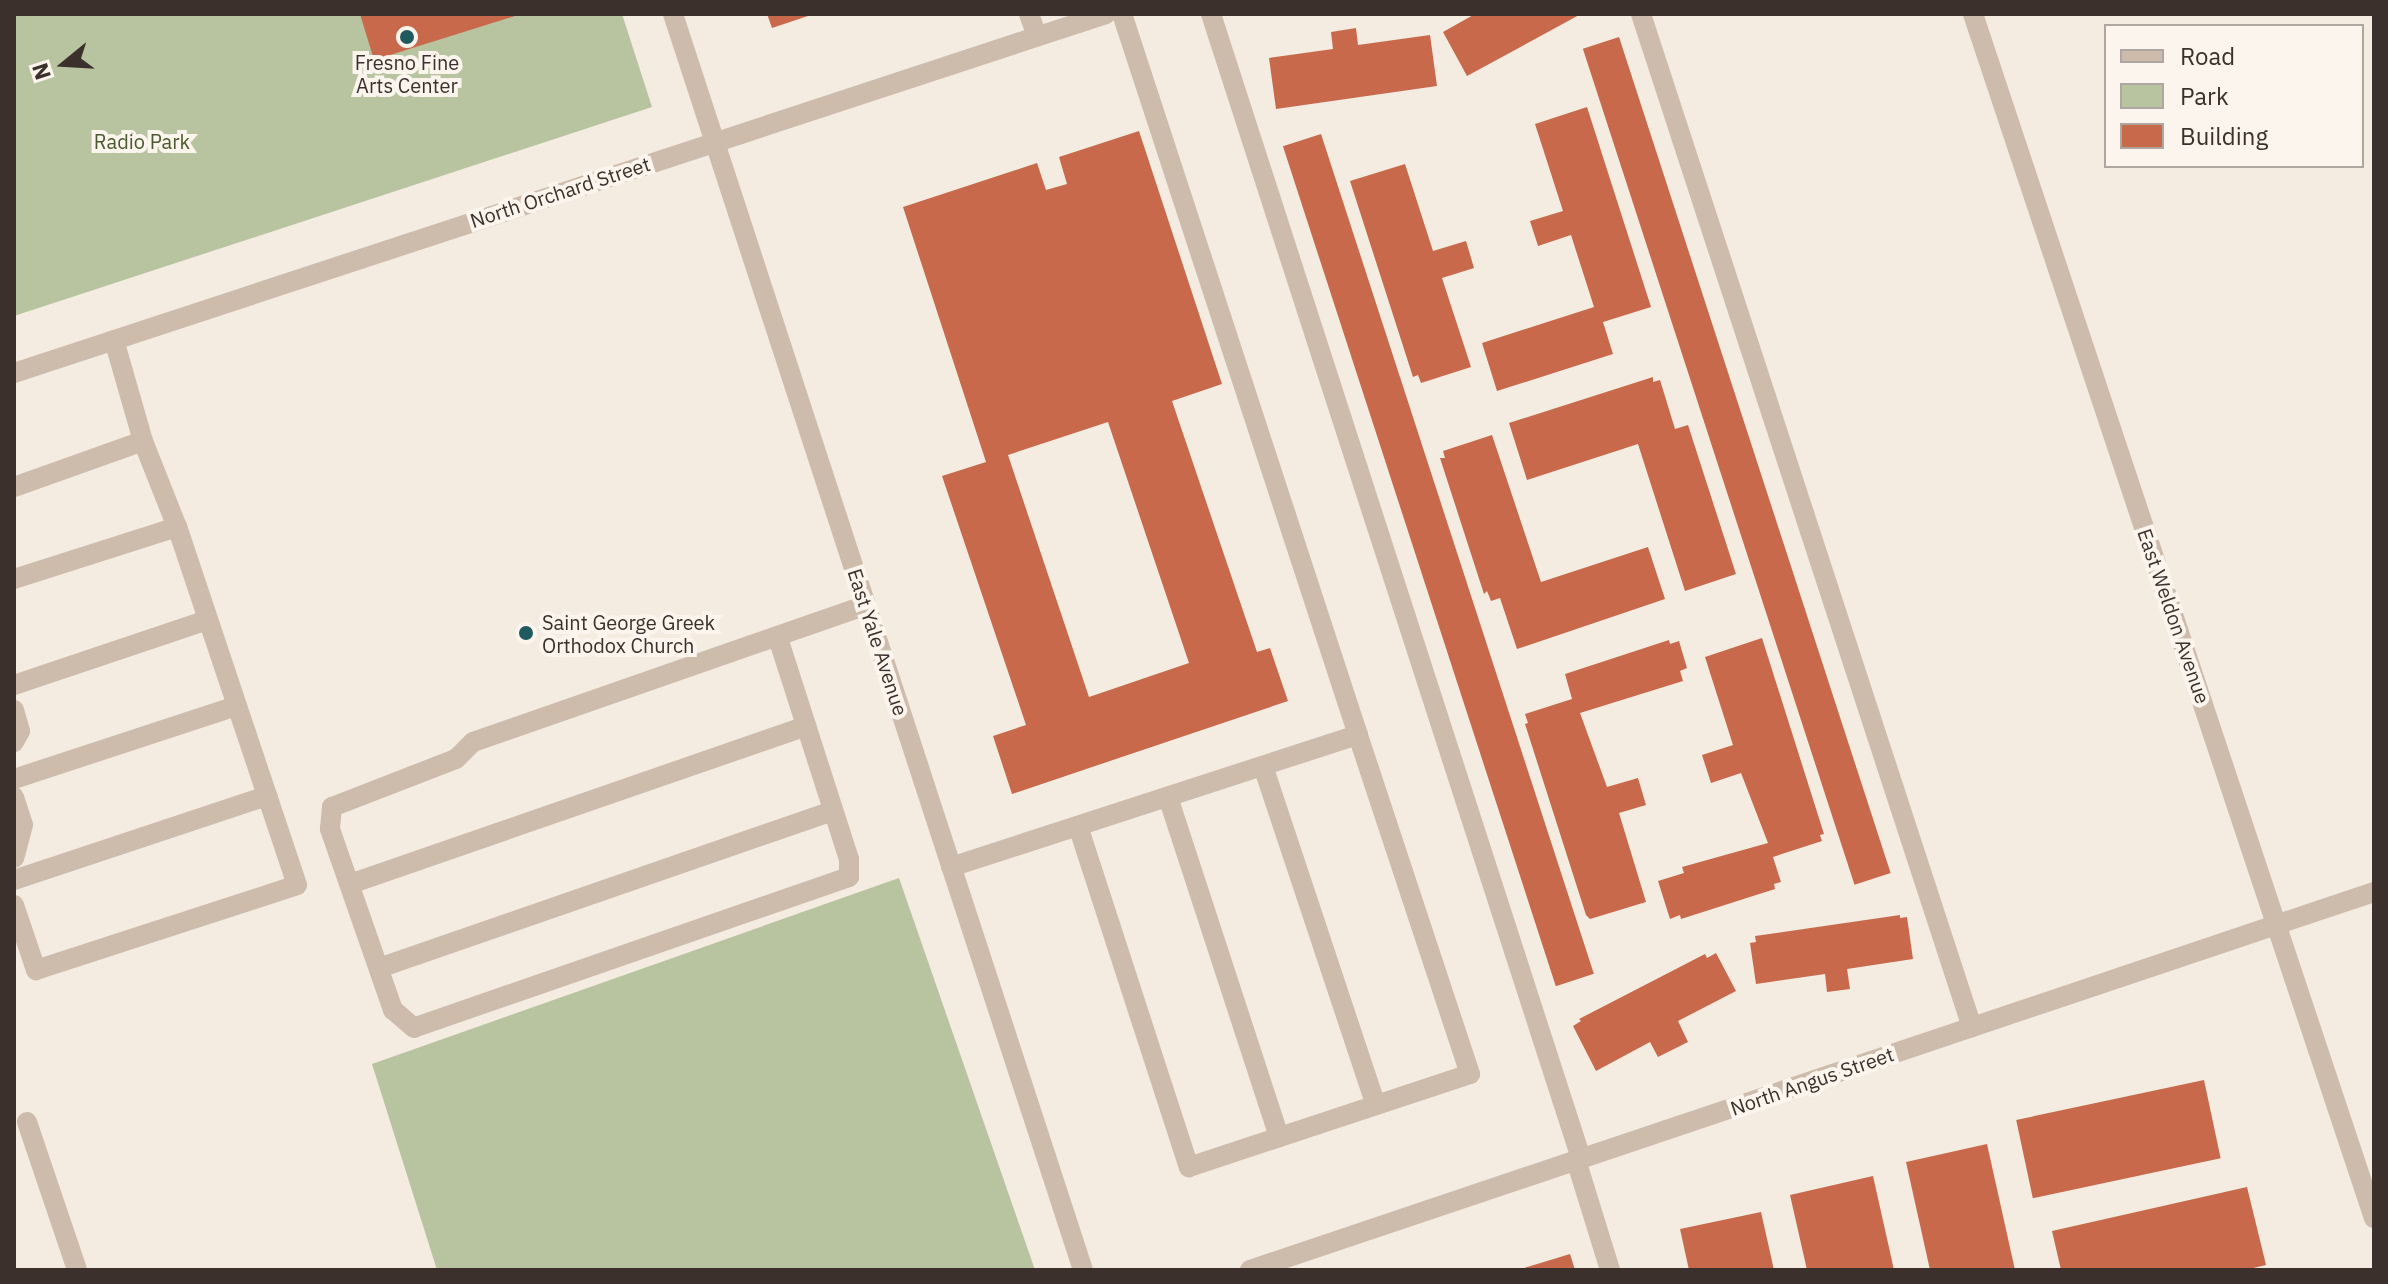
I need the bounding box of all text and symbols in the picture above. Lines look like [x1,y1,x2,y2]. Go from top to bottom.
north arrow [24,24,104,104]
legend [2104,24,2364,168]
marker: Fresno Fine Arts Center [398,28,416,46]
text: Road [2180,40,2235,72]
place label: Fresno Fine Arts Center [355,50,459,97]
text: N [24,60,57,84]
text: Park [2180,80,2229,112]
text: Building [2180,120,2268,152]
park label: Radio Park [94,129,190,153]
street label: North Orchard Street [467,152,653,232]
street label: East Weldon Avenue [2133,525,2215,707]
street label: East Yale Avenue [843,565,913,719]
place label: Saint George Greek Orthodox Church [542,610,715,657]
marker: Saint George Greek Orthodox Church [517,624,535,642]
street label: North Angus Street [1727,1042,1897,1120]

